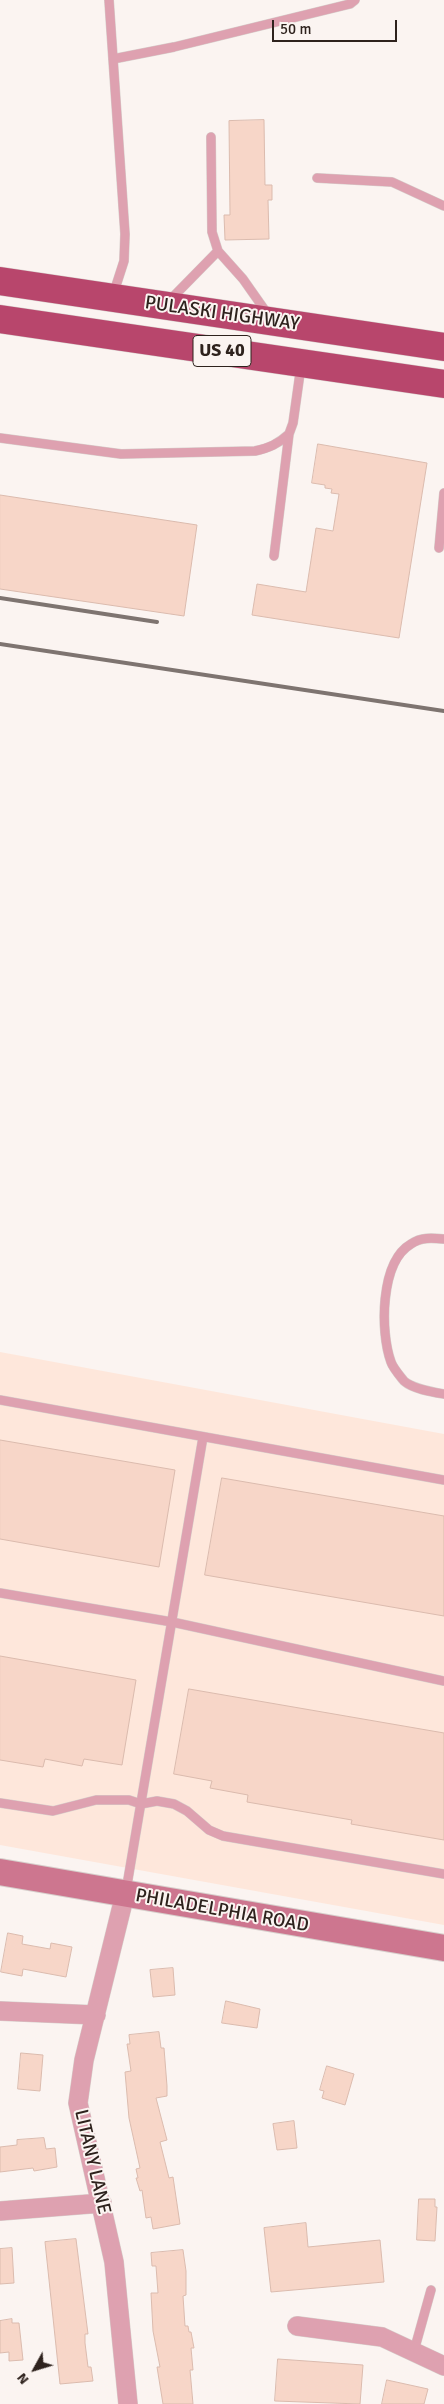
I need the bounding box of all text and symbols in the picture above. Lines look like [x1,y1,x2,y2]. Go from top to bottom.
scale bar [274,10,399,42]
text: 50 m [280,20,311,38]
street label: PULASKI HIGHWAY [143,292,301,336]
road number: US 40 [193,336,251,366]
street label: PHILADELPHIA ROAD [134,1885,310,1937]
street label: LITANY LANE [69,2107,115,2217]
north arrow [10,2344,60,2394]
text: N [13,2370,33,2388]

